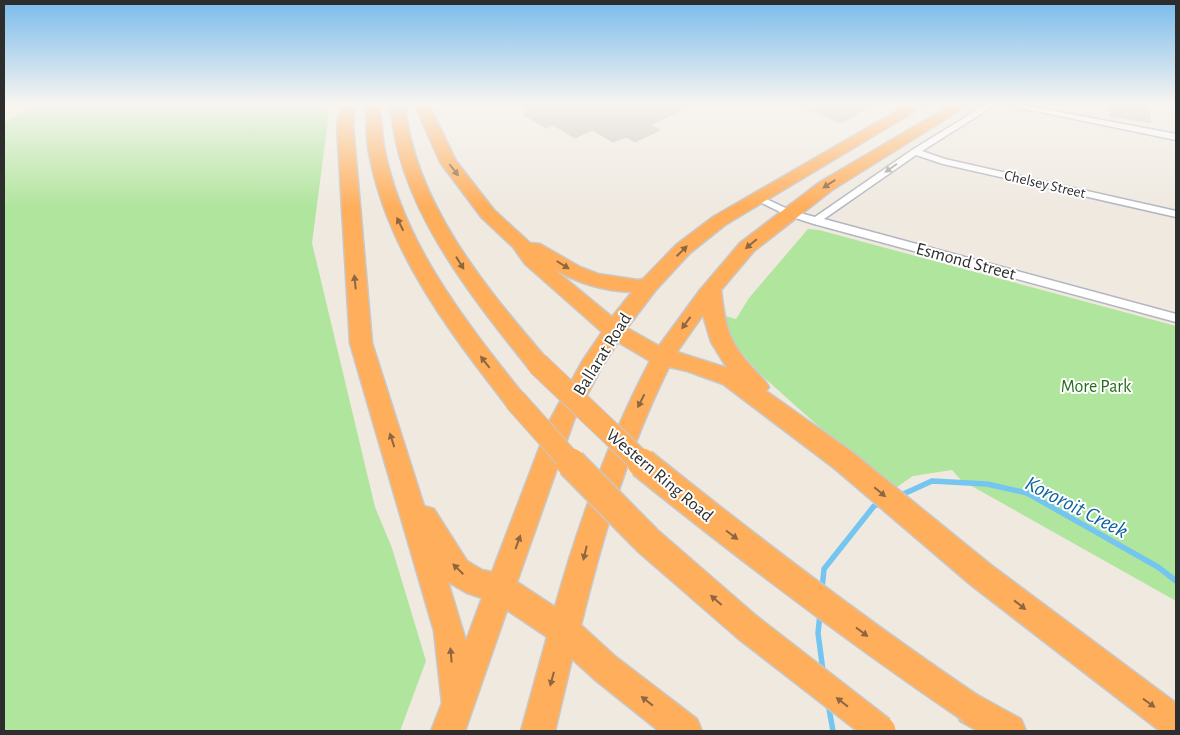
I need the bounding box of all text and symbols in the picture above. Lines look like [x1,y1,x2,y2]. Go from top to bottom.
one-way arrow [448,163,459,176]
one-way arrow [884,163,898,173]
street label: Chelsey Street [1003,168,1087,201]
one-way arrow [822,180,835,189]
one-way arrow [396,217,404,231]
one-way arrow [745,238,757,249]
street label: Esmond Street [914,240,1018,284]
one-way arrow [675,245,687,257]
one-way arrow [455,256,464,270]
one-way arrow [557,261,570,270]
one-way arrow [351,274,359,290]
street label: Ballarat Road [570,310,635,399]
one-way arrow [681,316,691,330]
one-way arrow [479,356,490,369]
park label: More Park [1061,378,1132,396]
one-way arrow [637,394,645,408]
street label: Western Ring Road [603,426,716,525]
one-way arrow [388,432,395,447]
water label: Kororoit Creek [1022,472,1131,542]
one-way arrow [874,486,887,497]
one-way arrow [725,529,738,540]
one-way arrow [514,534,522,549]
one-way arrow [580,546,588,561]
one-way arrow [452,563,464,575]
one-way arrow [710,594,722,606]
one-way arrow [1013,600,1027,610]
one-way arrow [855,627,869,637]
one-way arrow [447,647,455,663]
one-way arrow [548,671,556,686]
one-way arrow [640,696,653,706]
one-way arrow [836,696,849,707]
one-way arrow [1142,698,1156,708]

